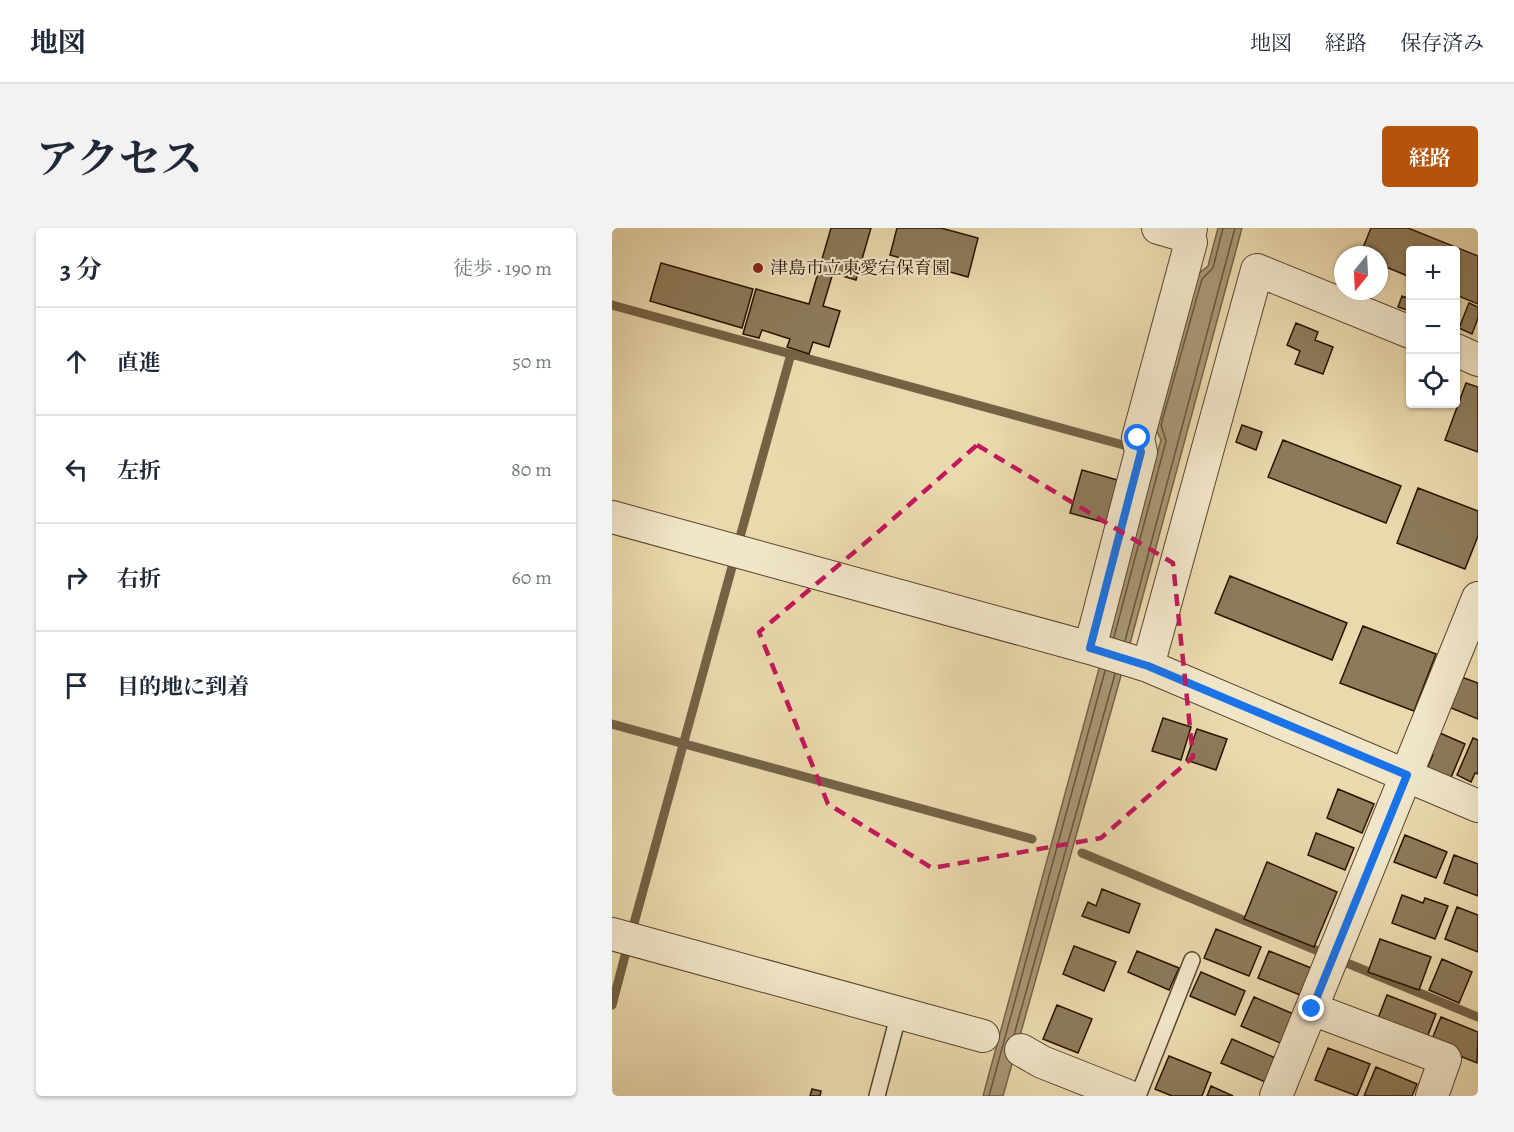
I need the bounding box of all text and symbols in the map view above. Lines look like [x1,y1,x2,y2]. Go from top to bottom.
text: 地図 [30,24,86,62]
text: 地図 [1250,29,1292,57]
text: 経路 [1325,29,1367,57]
text: 保存済み [1400,29,1484,57]
button: 経路 [1382,126,1478,187]
text: アクセス [36,130,203,187]
north arrow [1334,246,1388,300]
map controls [1406,246,1460,408]
button: + [1406,246,1460,300]
text: 3 分 [60,252,102,287]
text: 徒歩 · 190 m [453,255,552,282]
place label: 津島市立東愛宕保育園 [770,256,950,280]
marker: 津島市立東愛宕保育園 [751,261,765,275]
button: − [1406,300,1460,354]
icon: ahead [60,345,93,378]
text: 直進 [117,348,161,378]
text: 50 m [512,348,552,375]
button: locate [1406,354,1460,408]
route start [1124,424,1150,450]
icon: left [60,453,93,486]
text: 左折 [117,456,161,486]
text: 80 m [511,456,552,483]
icon: right [60,561,93,594]
text: 右折 [117,564,161,594]
text: 60 m [512,564,552,591]
icon: arrive [60,669,93,702]
text: 目的地に到着 [117,672,249,702]
route end [1298,995,1324,1021]

